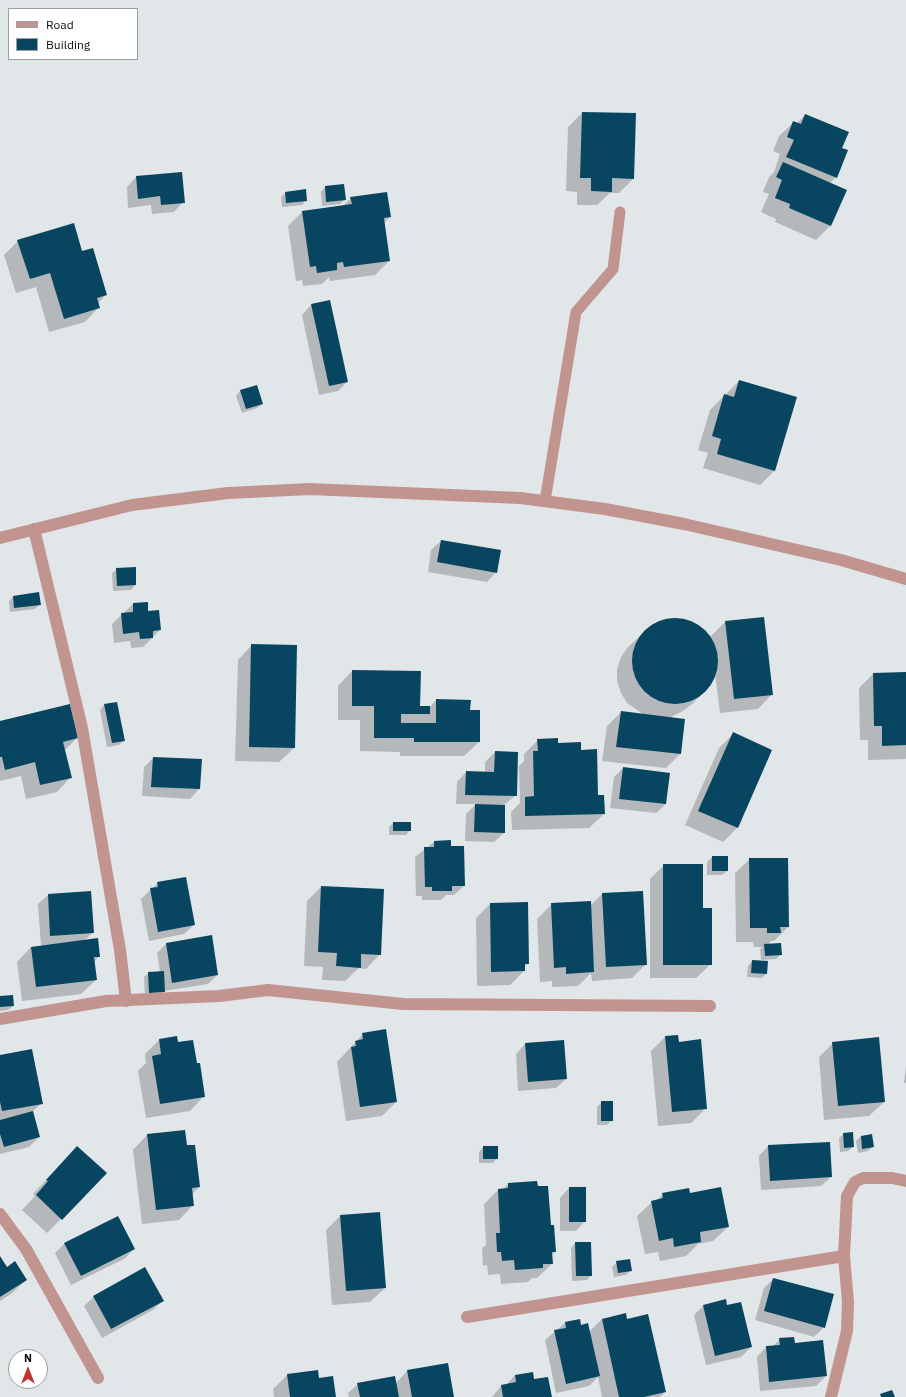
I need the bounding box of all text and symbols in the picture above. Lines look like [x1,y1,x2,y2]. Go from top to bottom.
legend [8,8,138,60]
text: Road [46,17,74,32]
text: Building [46,37,90,52]
north arrow [8,1349,48,1389]
text: N [24,1351,32,1365]

